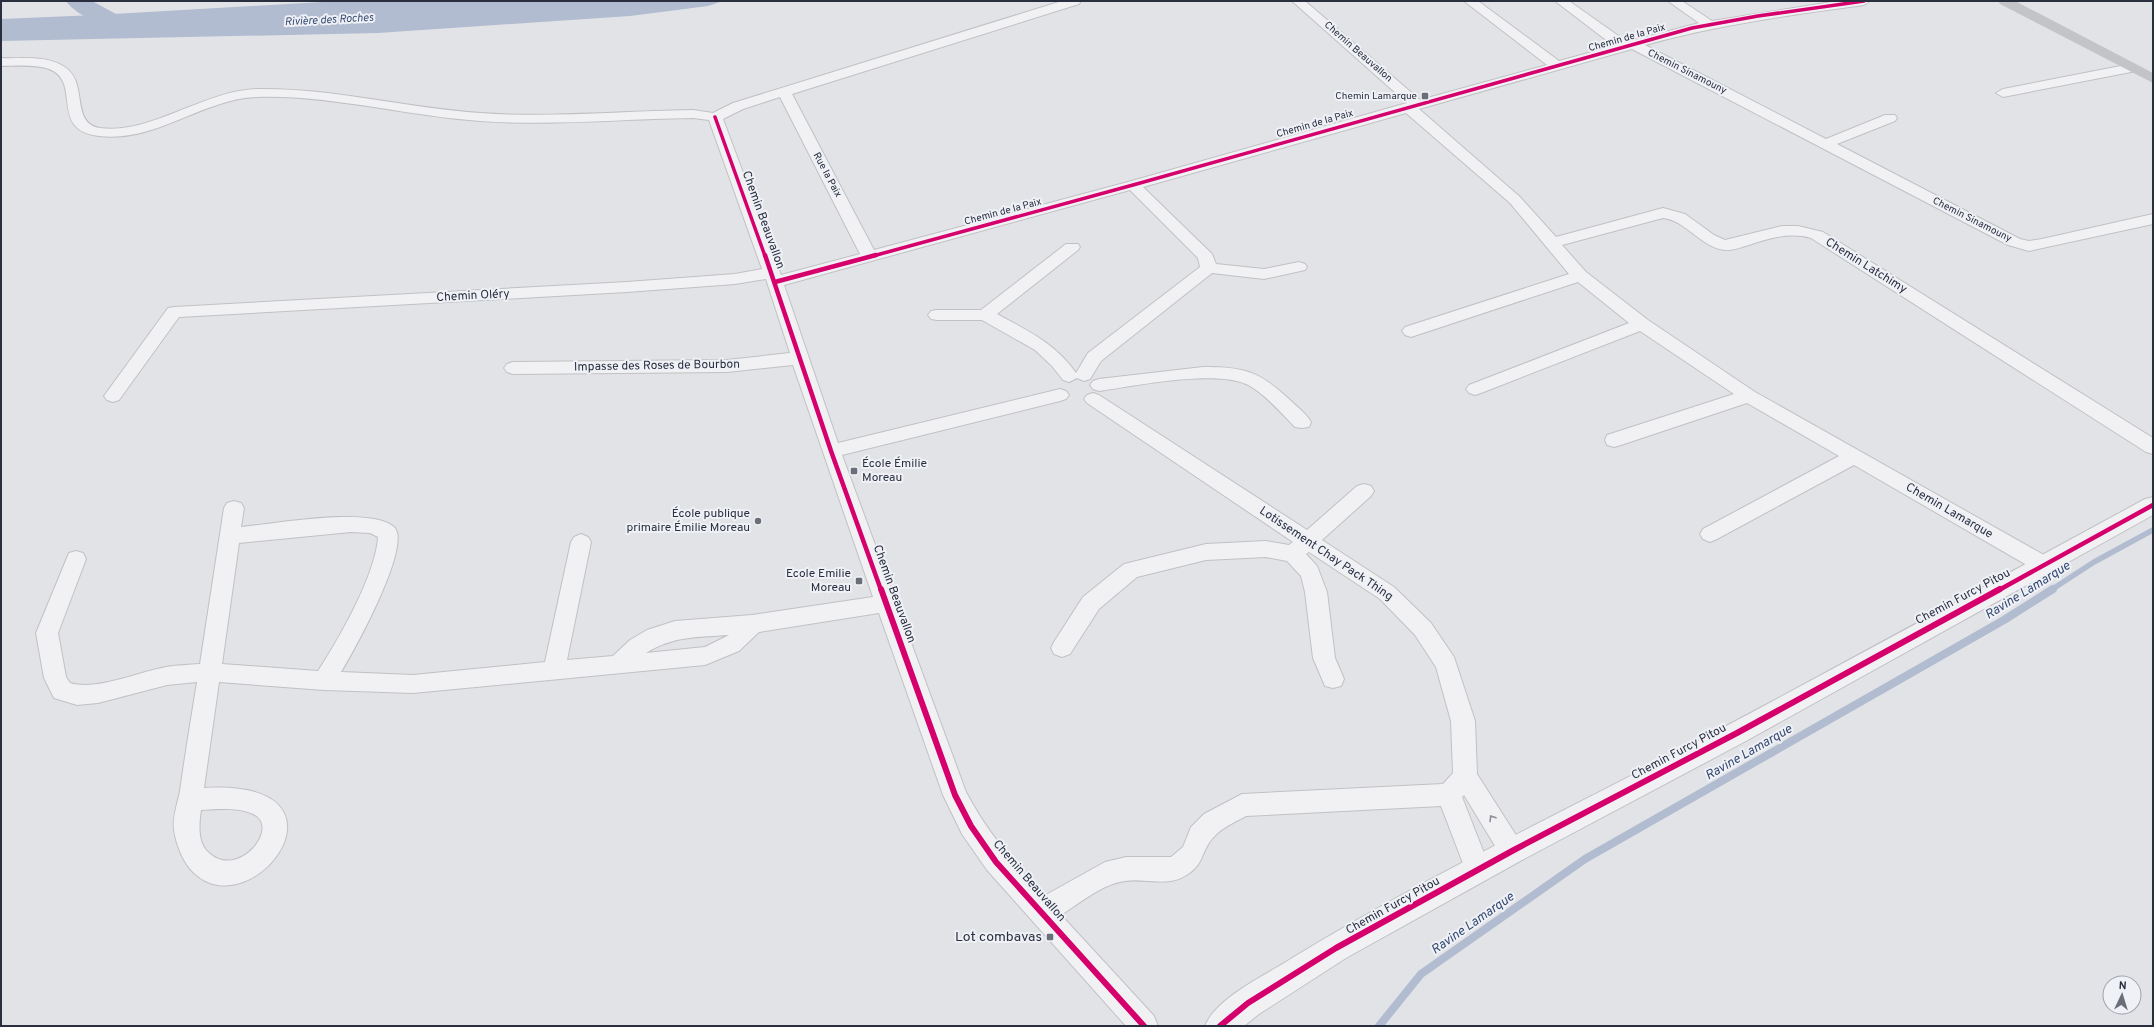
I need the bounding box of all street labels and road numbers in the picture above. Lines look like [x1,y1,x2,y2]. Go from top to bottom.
street label: Chemin Beauvallon [1321,19,1395,85]
street label: Chemin de la Paix [1587,21,1667,55]
street label: Chemin Sinamouny [1645,46,1729,98]
street label: Chemin de la Paix [1275,107,1355,141]
street label: Rue la Paix [810,150,844,200]
street label: Chemin Beauvallon [738,169,788,271]
street label: Chemin Sinamouny [1930,194,2014,246]
street label: Chemin de la Paix [963,195,1043,229]
street label: Chemin Latchimy [1822,234,1910,298]
street label: Chemin Oléry [436,286,510,306]
street label: Impasse des Roses de Bourbon [574,357,740,375]
street label: Chemin Lamarque [1902,480,1996,542]
street label: Lotissement Chay Pack Thing [1256,503,1396,605]
street label: Chemin Beauvallon [869,543,919,645]
street label: Chemin Furcy Pitou [1913,565,2013,629]
street label: Chemin Furcy Pitou [1629,720,1729,784]
street label: Chemin Beauvallon [989,837,1069,925]
street label: Chemin Furcy Pitou [1343,873,1443,939]

